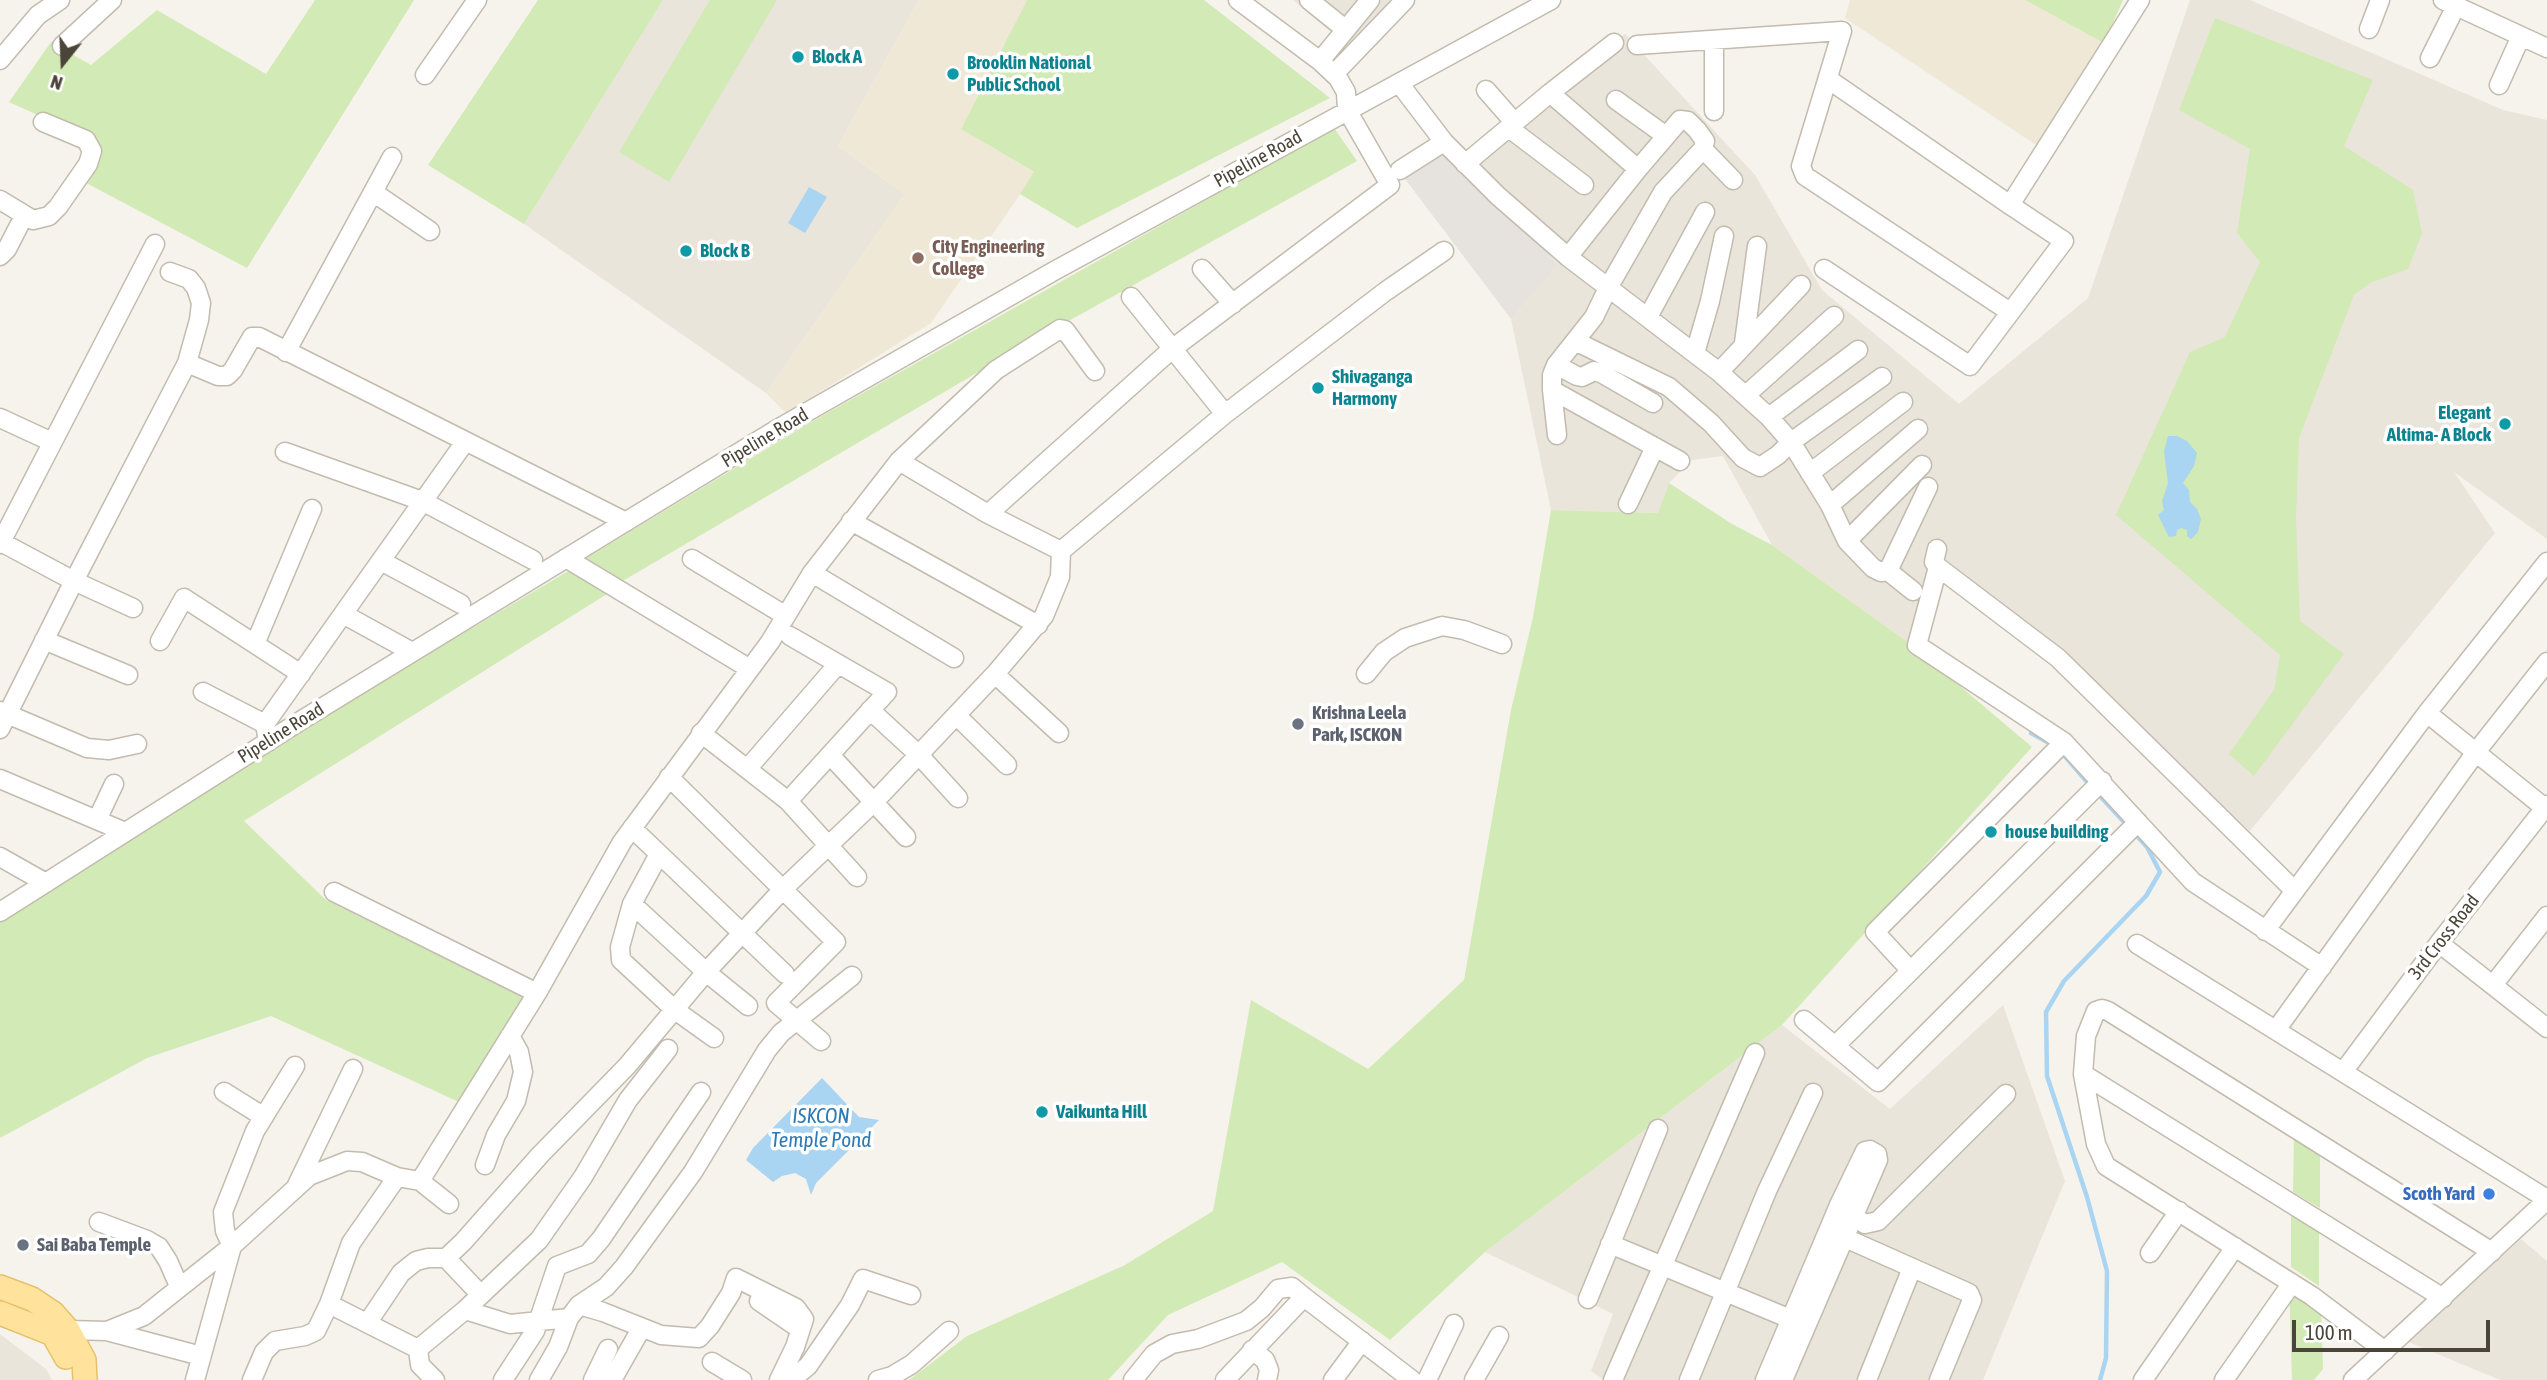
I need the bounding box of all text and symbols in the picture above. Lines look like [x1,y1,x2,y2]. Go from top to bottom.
north arrow [28,28,98,98]
place label: Block A [812,46,862,68]
marker: Block A [790,49,806,65]
place label: Brooklin National Public School [967,52,1091,96]
marker: Brooklin National Public School [945,66,961,82]
text: N [48,71,65,95]
street label: Pipeline Road [1210,126,1306,192]
place label: City Engineering College [932,236,1044,280]
place label: Block B [700,240,750,262]
marker: Block B [678,243,694,259]
marker: City Engineering College [910,250,926,266]
place label: Shivaganga Harmony [1332,366,1413,410]
marker: Shivaganga Harmony [1310,380,1326,396]
place label: Elegant Altima- A Block [2387,402,2491,446]
street label: Pipeline Road [718,403,812,473]
marker: Elegant Altima- A Block [2497,416,2513,432]
street label: Pipeline Road [234,698,328,768]
place label: Krishna Leela Park, ISCKON [1312,702,1406,746]
marker: Krishna Leela Park, ISCKON [1290,716,1306,732]
place label: house building [2005,821,2108,843]
marker: house building [1983,824,1999,840]
street label: 3rd Cross Road [2404,890,2484,984]
place label: Vaikunta Hill [1056,1101,1147,1123]
water label: ISKCON Temple Pond [771,1103,871,1153]
marker: Vaikunta Hill [1034,1104,1050,1120]
place label: Scoth Yard [2403,1183,2475,1205]
marker: Scoth Yard [2481,1186,2497,1202]
place label: Sai Baba Temple [37,1234,151,1256]
marker: Sai Baba Temple [15,1237,31,1253]
scale bar [2295,1306,2493,1350]
text: 100 m [2305,1320,2353,1344]

